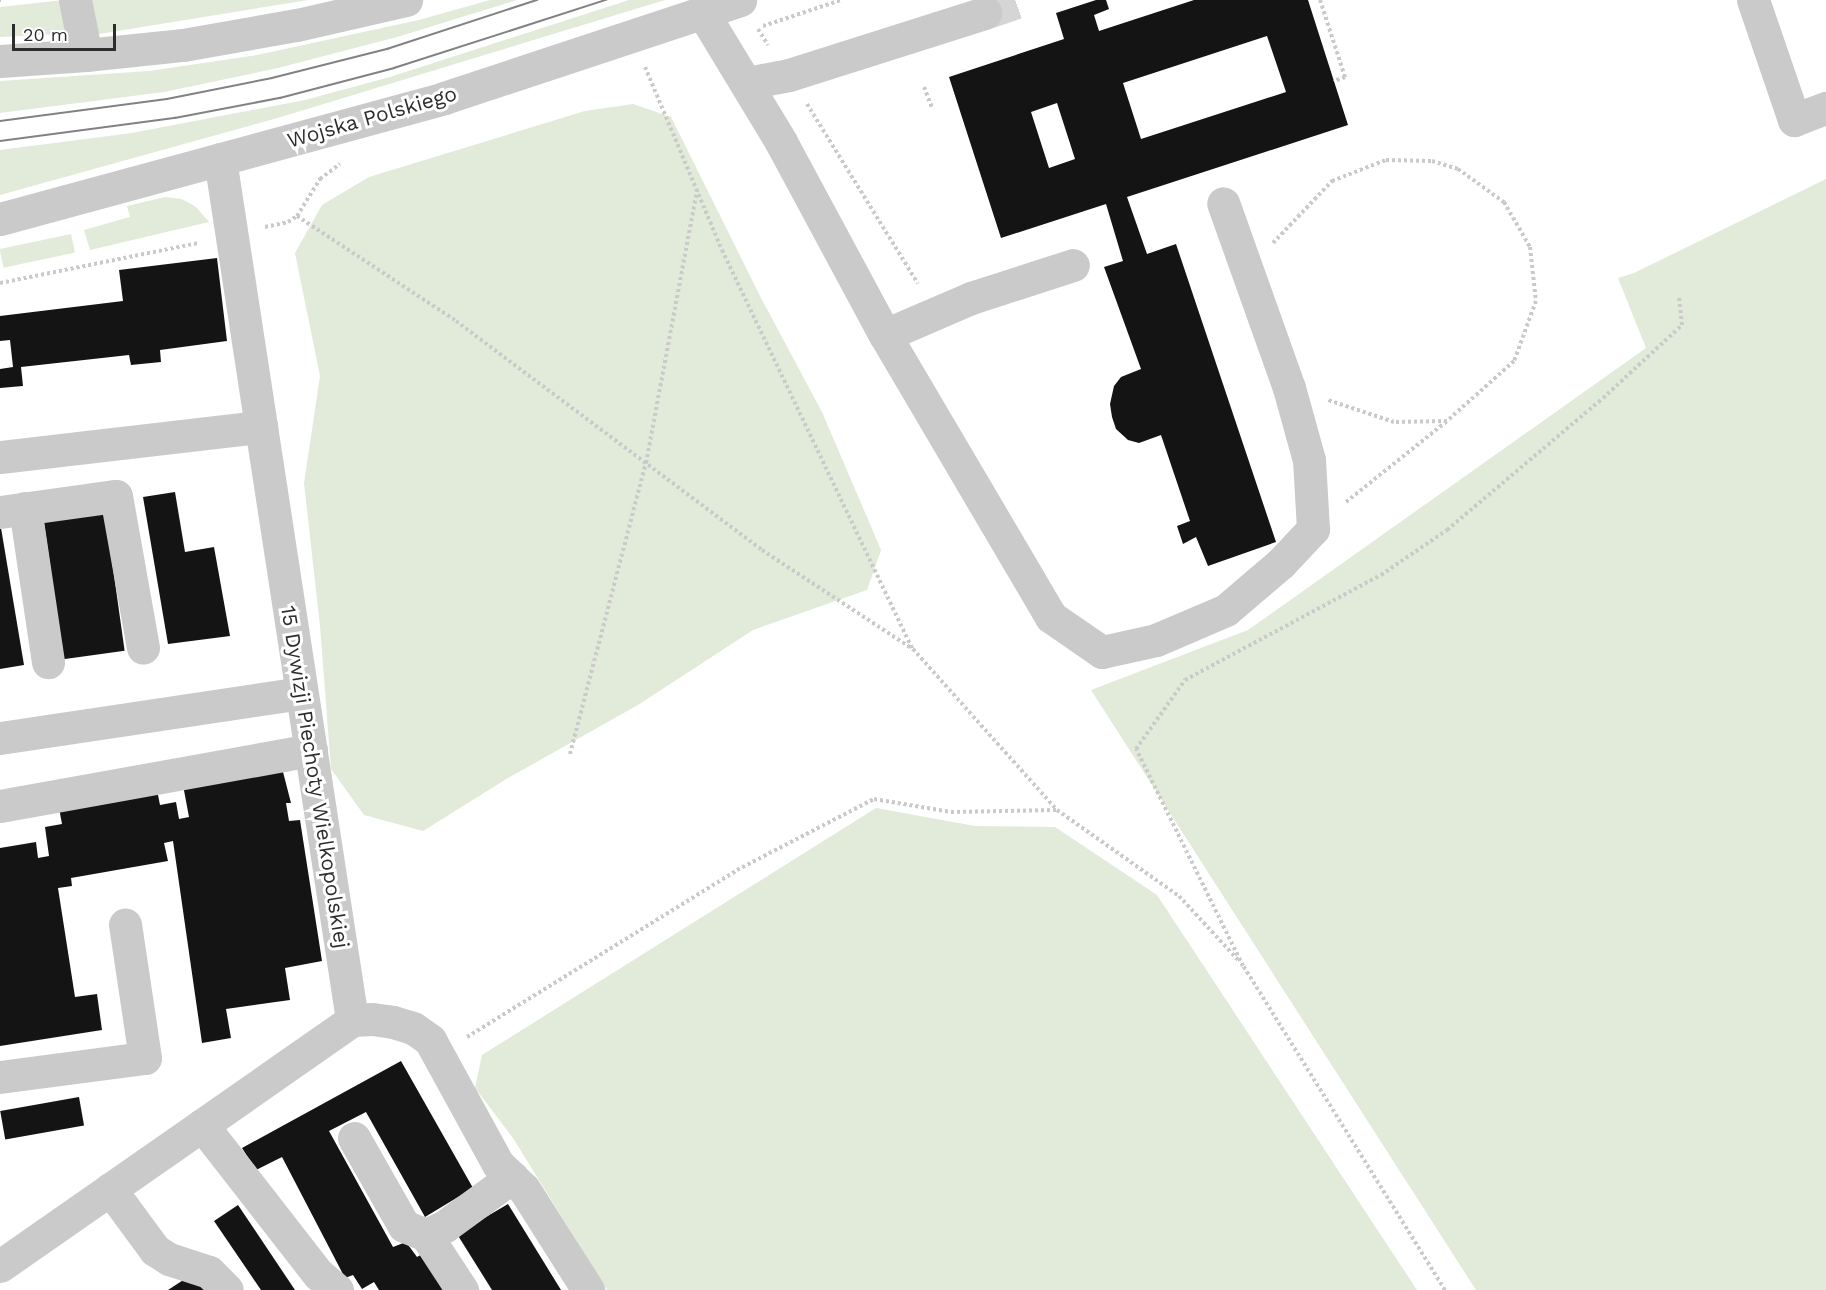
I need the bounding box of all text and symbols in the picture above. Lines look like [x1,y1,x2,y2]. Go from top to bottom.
scale bar [15,12,118,50]
text: 20 m [23,24,68,45]
street label: Wojska Polskiego [284,81,460,153]
street label: 15 Dywizji Piechoty Wielkopolskiej [275,603,355,951]

